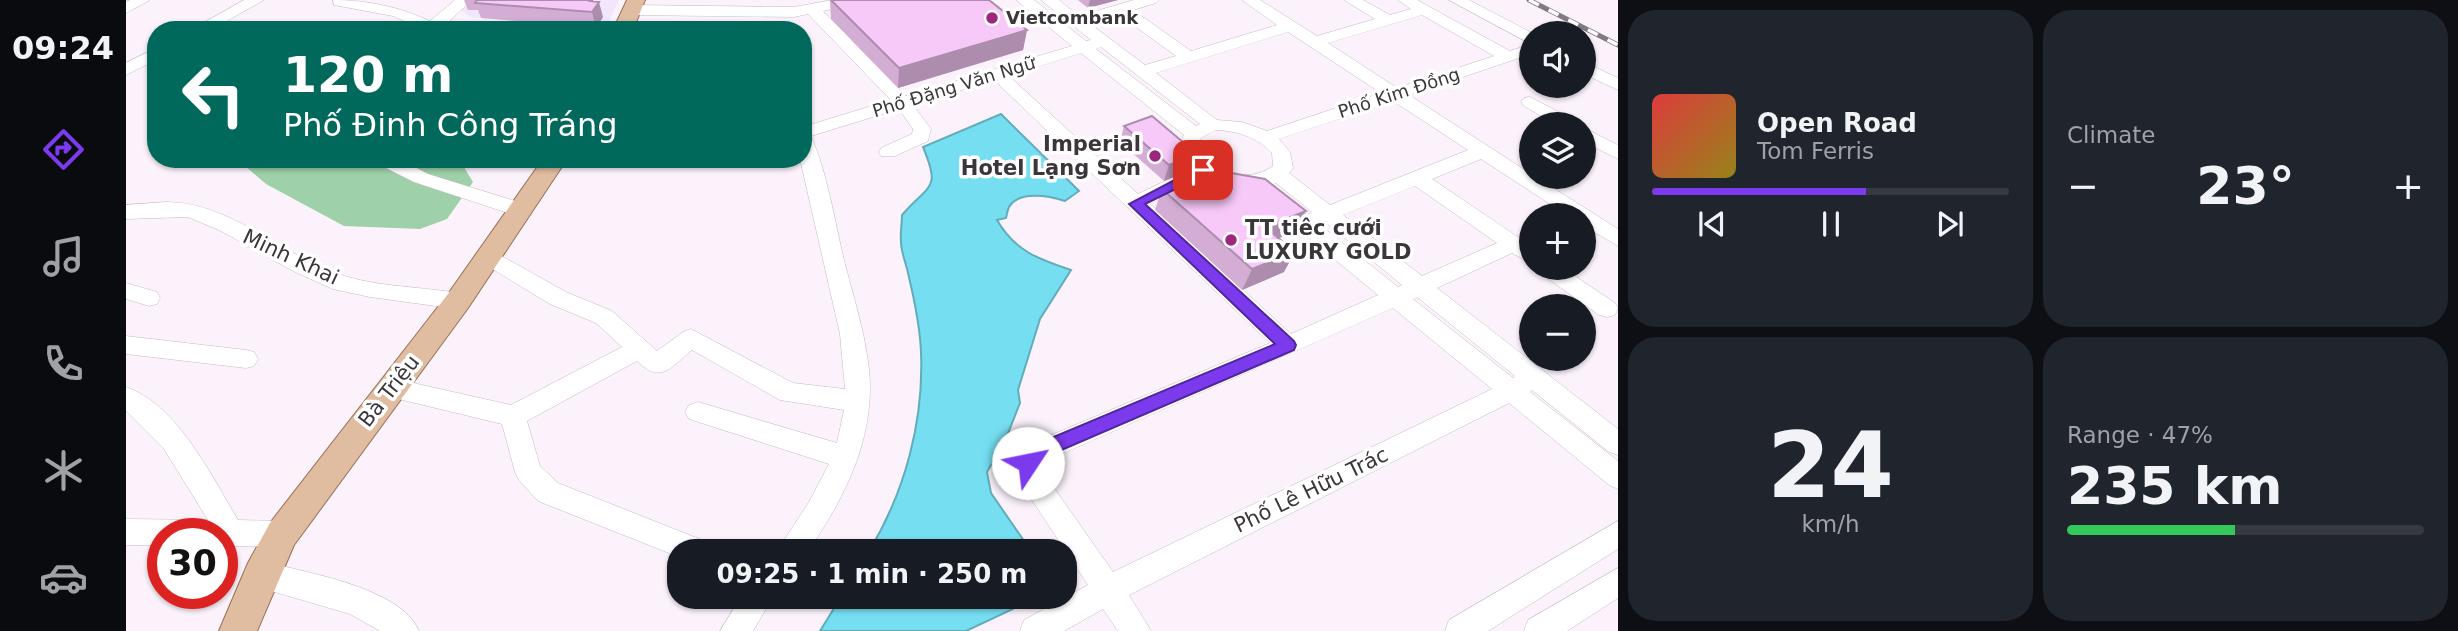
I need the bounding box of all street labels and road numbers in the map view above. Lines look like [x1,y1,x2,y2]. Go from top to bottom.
street label: Phố Đặng Văn Ngữ [870,51,1039,121]
street label: Phố Kim Đồng [1335,63,1462,122]
street label: Minh Khai [239,224,343,290]
street label: Bà Triệu [354,350,424,432]
street label: Phố Lê Hữu Trác [1230,442,1392,538]

